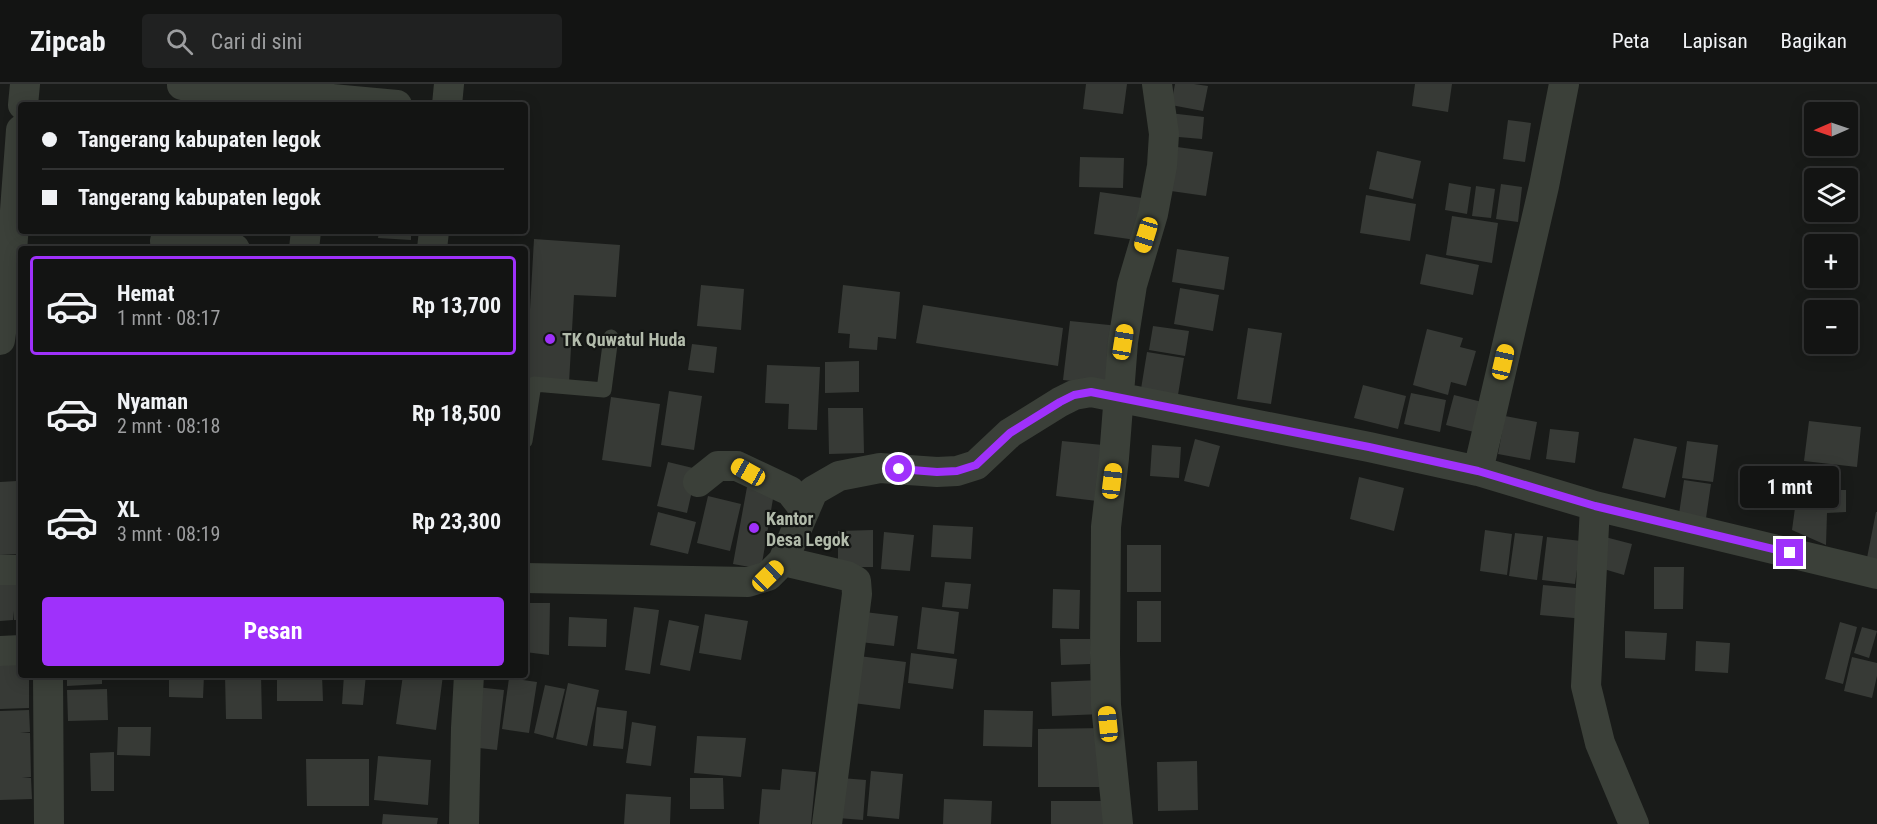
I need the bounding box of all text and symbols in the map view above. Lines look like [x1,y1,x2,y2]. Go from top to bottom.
search box [142,14,562,68]
text: Zipcab [30,25,106,58]
icon: search [163,25,196,58]
text: Cari di sini [211,29,302,54]
text: Peta [1612,29,1650,53]
text: Lapisan [1683,29,1748,53]
text: Bagikan [1781,29,1847,53]
north arrow [1804,102,1858,156]
map controls [1804,102,1858,354]
text: Tangerang kabupaten legok [78,127,321,152]
button: layers [1804,168,1858,222]
text: Tangerang kabupaten legok [78,185,321,210]
car [1132,215,1160,255]
button: + [1804,234,1858,288]
icon: car [45,279,99,333]
text: Hemat [117,281,174,306]
text: Rp 13,700 [412,293,501,318]
button: − [1804,300,1858,354]
text: 1 mnt · 08:17 [117,306,220,330]
car [1111,323,1135,361]
place label: TK Quwatul Huda [562,329,686,350]
marker: TK Quwatul Huda [543,332,557,346]
car [1490,342,1516,382]
icon: car [45,387,99,441]
text: Nyaman [117,389,188,414]
text: Rp 18,500 [412,401,501,426]
text: 2 mnt · 08:18 [117,414,220,438]
car [728,455,768,489]
route start [885,455,912,482]
car [1101,462,1123,500]
callout: 1 mnt [1740,466,1840,508]
text: 1 mnt [1767,475,1812,499]
icon: car [45,495,99,549]
text: XL [117,497,140,522]
place label: Kantor Desa Legok [766,508,850,550]
text: Rp 23,300 [412,509,501,534]
marker: Kantor Desa Legok [747,521,761,535]
text: 3 mnt · 08:19 [117,522,220,546]
route end [1776,539,1803,566]
car [749,557,787,595]
button: Pesan [42,597,504,666]
car [1097,705,1119,743]

